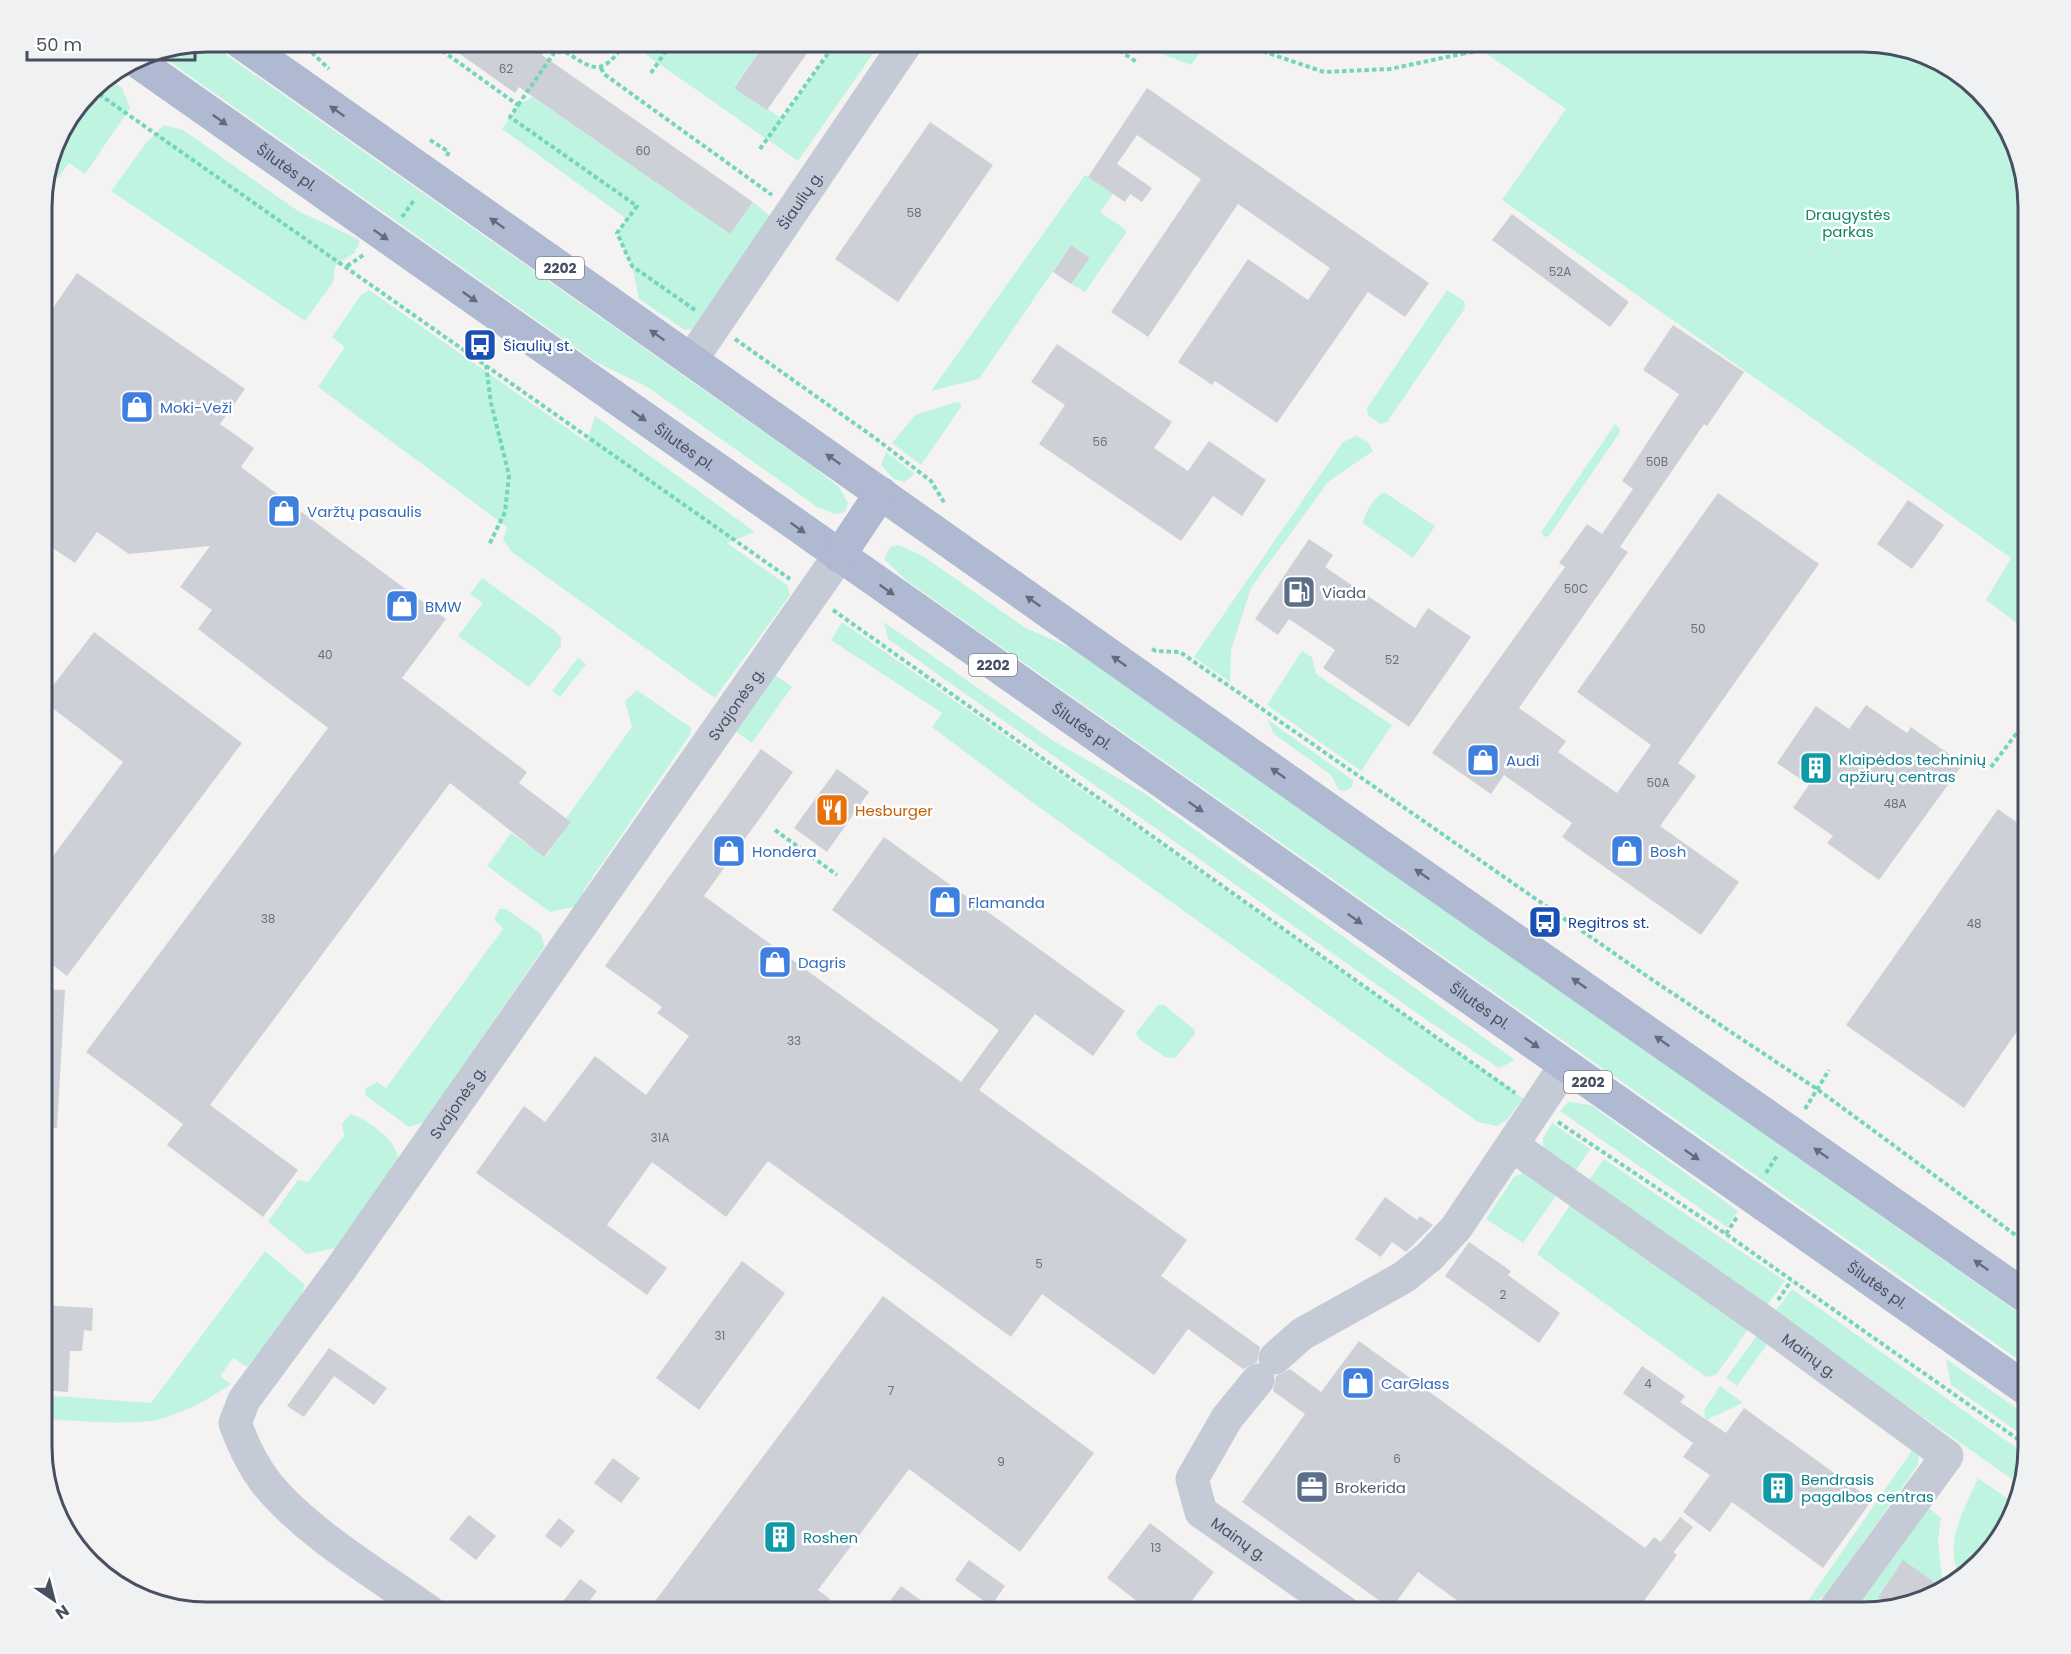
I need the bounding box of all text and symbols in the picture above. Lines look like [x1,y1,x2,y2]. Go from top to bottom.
scale bar [27,24,195,62]
text: 50 m [36,32,82,57]
house number: 62 [499,60,513,77]
one-way arrow [330,105,346,117]
one-way arrow [211,114,227,126]
street label: Šilutės pl. [253,138,322,196]
house number: 60 [635,142,651,159]
street label: Šiaulių g. [772,167,827,234]
house number: 58 [906,204,922,221]
park label: Draugystės parkas [1806,204,1891,242]
one-way arrow [489,217,505,229]
one-way arrow [373,229,389,241]
road number: 2202 [536,257,584,279]
house number: 52A [1549,263,1571,280]
one-way arrow [461,291,477,303]
bus stop icon: Šiaulių st. [462,327,498,363]
one-way arrow [649,329,665,341]
place label: Šiaulių st. [503,335,573,356]
shop icon: Moki-Veži [119,389,155,425]
place label: Moki-Veži [160,397,232,418]
one-way arrow [630,410,646,422]
street label: Šilutės pl. [650,418,719,475]
house number: 56 [1092,433,1108,450]
one-way arrow [826,453,842,465]
house number: 50B [1646,453,1668,470]
shop icon: Varžtų pasaulis [266,493,302,529]
place label: Varžtų pasaulis [307,501,422,522]
one-way arrow [790,522,806,534]
fuel station icon: Viada [1281,574,1317,610]
house number: 50C [1564,580,1588,597]
place label: Viada [1322,582,1366,603]
one-way arrow [879,584,895,595]
shop icon: BMW [384,588,420,624]
one-way arrow [1026,595,1042,607]
place label: BMW [425,596,462,617]
house number: 50 [1690,620,1706,637]
house number: 40 [317,646,333,663]
house number: 52 [1385,651,1399,668]
road number: 2202 [969,654,1017,676]
one-way arrow [1111,655,1127,667]
street label: Svajonės g. [703,663,769,745]
street label: Šilutės pl. [1048,697,1117,754]
shop icon: Audi [1465,742,1501,778]
place label: Klaipėdos techninių apžiurų centras [1839,749,1986,787]
place label: Audi [1506,750,1540,771]
building icon: Klaipėdos techninių apžiurų centras [1798,750,1834,786]
one-way arrow [1270,767,1286,779]
house number: 50A [1646,774,1670,791]
restaurant icon: Hesburger [814,792,850,828]
house number: 48A [1883,795,1907,812]
place label: Hesburger [855,800,933,821]
one-way arrow [1187,801,1203,813]
shop icon: Hondera [711,833,747,869]
shop icon: Bosh [1609,833,1645,869]
place label: Hondera [752,841,817,862]
place label: Bosh [1650,841,1686,862]
one-way arrow [1413,869,1430,880]
shop icon: Flamanda [927,884,963,920]
place label: Flamanda [968,892,1045,913]
bus stop icon: Regitros st. [1527,904,1563,940]
house number: 38 [261,910,275,927]
place label: Regitros st. [1568,912,1649,933]
one-way arrow [1347,913,1363,925]
house number: 48 [1966,915,1982,932]
shop icon: Dagris [757,944,793,980]
place label: Dagris [798,952,846,973]
street label: Šilutės pl. [1446,977,1515,1034]
one-way arrow [1571,977,1587,989]
house number: 33 [787,1032,801,1049]
one-way arrow [1654,1035,1670,1047]
one-way arrow [1524,1037,1540,1048]
street label: Svajonės g. [424,1061,490,1143]
road number: 2202 [1564,1071,1612,1093]
house number: 31A [651,1129,670,1146]
one-way arrow [1814,1147,1830,1159]
one-way arrow [1683,1149,1699,1161]
house number: 5 [1035,1255,1043,1272]
street label: Šilutės pl. [1843,1256,1912,1313]
one-way arrow [1974,1259,1990,1271]
house number: 2 [1500,1286,1507,1303]
house number: 31 [715,1327,725,1344]
street label: Mainų g. [1778,1328,1841,1382]
shop icon: CarGlass [1340,1365,1376,1401]
place label: CarGlass [1381,1373,1450,1394]
house number: 4 [1644,1375,1652,1392]
house number: 7 [888,1382,895,1399]
house number: 6 [1393,1450,1401,1467]
house number: 9 [997,1453,1005,1470]
office icon: Brokerida [1294,1469,1330,1505]
place label: Bendrasis pagalbos centras [1801,1469,1934,1507]
building icon: Bendrasis pagalbos centras [1760,1470,1796,1506]
place label: Brokerida [1335,1477,1406,1498]
street label: Mainų g. [1207,1512,1271,1565]
building icon: Roshen [762,1519,798,1555]
place label: Roshen [803,1527,858,1548]
house number: 13 [1151,1539,1161,1556]
north arrow [24,1570,84,1630]
text: N [51,1599,74,1625]

